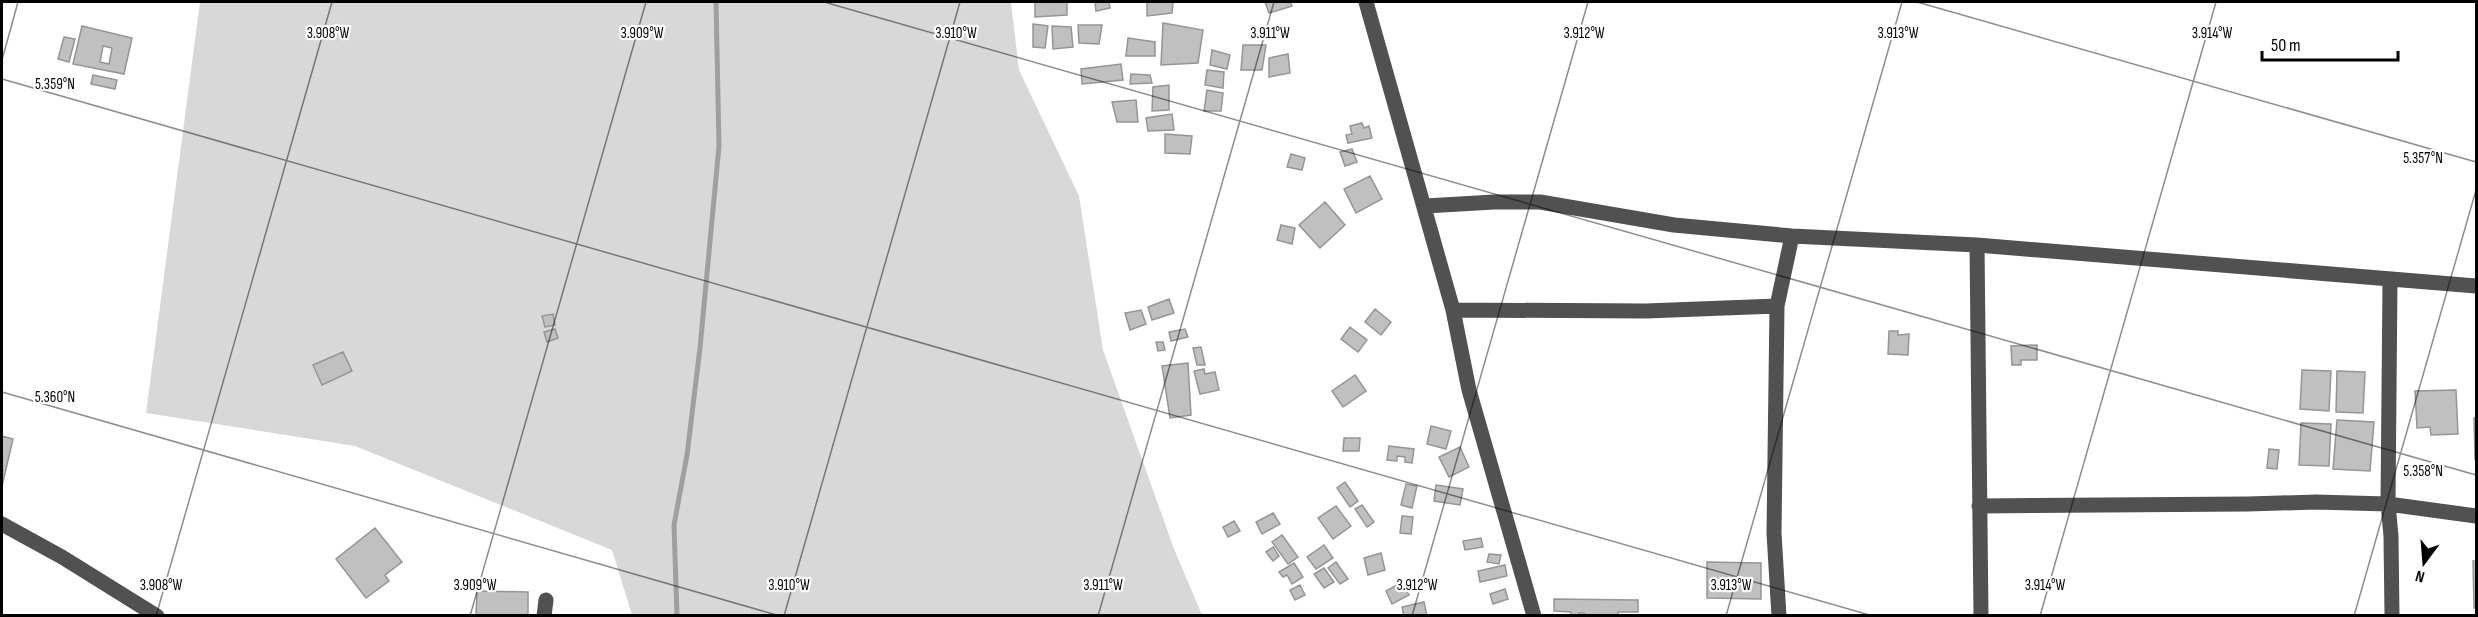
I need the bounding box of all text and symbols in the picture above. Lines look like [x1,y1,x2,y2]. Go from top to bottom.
text: 3.908°W [307,24,350,43]
text: 3.909°W [621,24,664,43]
text: 3.910°W [935,24,977,43]
text: 3.911°W [1250,24,1290,43]
text: 3.912°W [1563,24,1605,43]
text: 3.913°W [1877,24,1919,43]
text: 3.914°W [2192,24,2233,43]
scale bar [2262,24,2398,62]
text: 50 m [2271,35,2301,56]
text: 5.359°N [35,75,75,94]
text: 5.357°N [2403,149,2443,168]
text: 5.360°N [35,388,75,407]
text: 5.358°N [2403,462,2443,481]
north arrow [2394,533,2454,593]
text: N [2414,566,2427,586]
text: 3.908°W [140,576,183,595]
text: 3.909°W [454,576,497,595]
text: 3.910°W [768,576,810,595]
text: 3.911°W [1083,576,1123,595]
text: 3.912°W [1396,576,1438,595]
text: 3.913°W [1710,576,1752,595]
text: 3.914°W [2025,576,2066,595]

